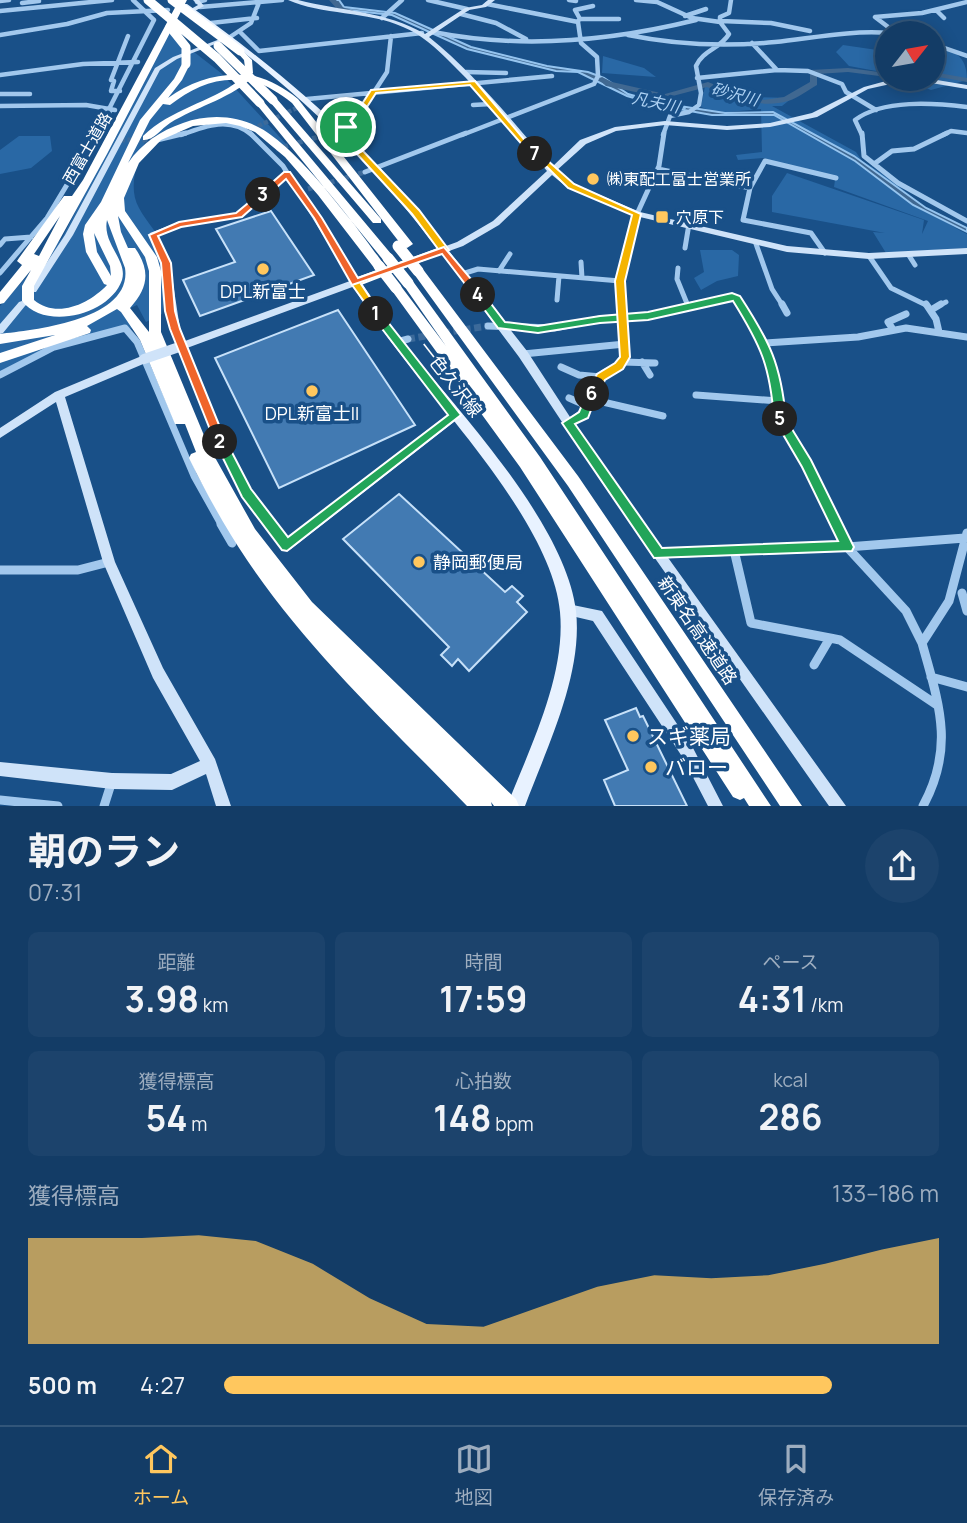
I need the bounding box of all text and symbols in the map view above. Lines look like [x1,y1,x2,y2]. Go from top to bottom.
north arrow [875,21,945,91]
map controls [875,21,945,91]
water label: 砂沢川 [709,77,763,111]
water label: 凡夫川 [630,86,684,118]
pin [316,97,376,157]
street label: 西富士道路 [57,108,117,188]
icon: arrive [327,108,365,146]
pin: 7 [518,136,552,172]
text: 7 [529,140,540,166]
place label: ㈱東配工富士営業所 [607,168,751,190]
marker: ㈱東配工富士営業所 [585,171,601,187]
pin: 3 [246,178,280,212]
text: 3 [257,181,268,207]
place label: 穴原下 [676,206,724,228]
marker: 穴原下 [654,209,670,225]
marker: DPL新富士 [255,261,271,277]
pin: 4 [461,278,496,312]
place label: DPL新富士 [220,279,306,303]
text: 4 [472,281,483,307]
pin: 1 [358,296,394,332]
text: 1 [371,300,380,326]
street label: 一色久沢線 [414,336,488,422]
pin: 6 [574,376,610,412]
text: 6 [586,380,597,406]
marker: DPL新富士II [304,383,320,399]
place label: DPL新富士II [265,401,359,425]
pin: 5 [762,402,798,436]
text: 5 [774,405,785,431]
pin: 2 [202,424,238,460]
text: 2 [214,428,225,454]
place label: 静岡郵便局 [433,550,523,574]
marker: 静岡郵便局 [411,554,427,570]
street label: 新東名高速道路 [653,571,743,689]
place label: スギ薬局 [647,722,731,750]
marker: スギ薬局 [625,728,641,744]
place label: バロー [665,753,728,781]
marker: バロー [643,759,659,775]
text: 朝のラン [28,824,180,876]
button: share [865,829,939,903]
text: 07:31 [28,876,82,908]
text: 距離 [157,949,196,975]
text: 時間 [464,949,503,975]
text: ペース [762,949,819,975]
text: 3.98 [125,975,199,1023]
text: 17:59 [439,975,528,1023]
text: 4:31 [738,975,807,1023]
text: km [199,992,228,1018]
text: /km [807,992,843,1018]
text: kcal [773,1067,808,1093]
text: 獲得標高 [138,1068,215,1094]
text: 心拍数 [455,1068,512,1094]
text: 286 [758,1093,823,1141]
text: 54 [146,1094,187,1142]
text: 148 [433,1094,491,1142]
text: m [187,1111,207,1137]
text: bpm [491,1111,534,1137]
text: 133–186 m [832,1177,939,1209]
text: 獲得標高 [28,1179,120,1211]
text: 500 m [28,1369,97,1401]
text: 4:27 [140,1369,185,1401]
tab: ホーム [133,1440,189,1510]
tab: 地図 [455,1440,493,1510]
tab: 保存済み [758,1440,834,1510]

